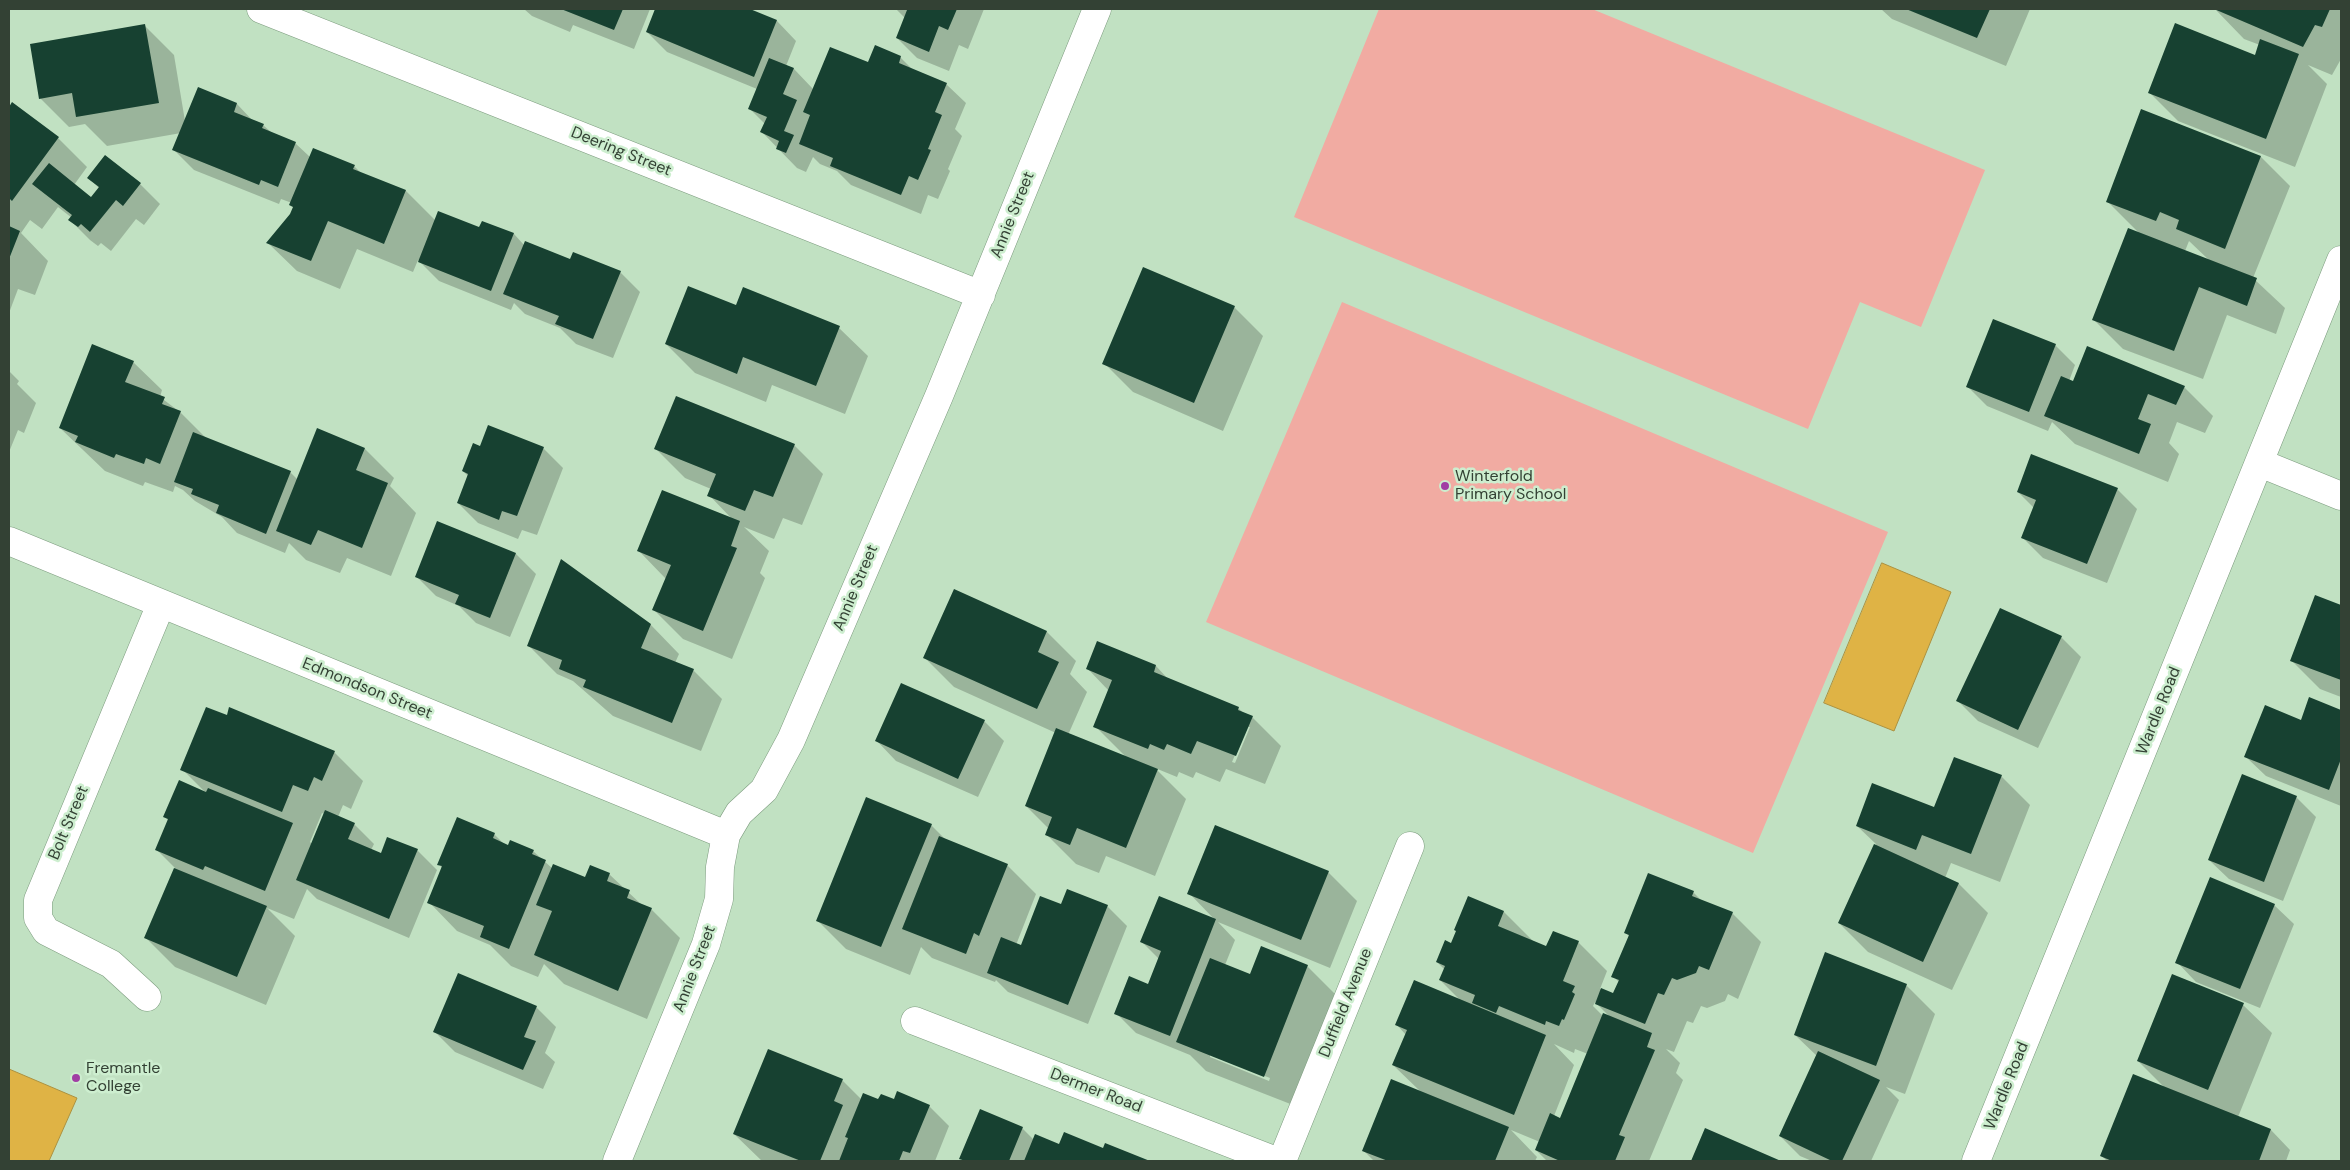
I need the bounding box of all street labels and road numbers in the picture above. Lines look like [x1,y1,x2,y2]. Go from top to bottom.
street label: Deering Street [568,123,674,181]
street label: Annie Street [987,169,1039,261]
street label: Annie Street [829,542,883,634]
street label: Edmondson Street [299,654,435,724]
street label: Wardle Road [2133,664,2185,758]
street label: Bolt Street [45,783,93,863]
street label: Annie Street [670,923,720,1015]
street label: Duffield Avenue [1315,946,1377,1060]
street label: Wardle Road [1981,1039,2033,1133]
street label: Dermer Road [1047,1065,1145,1117]

